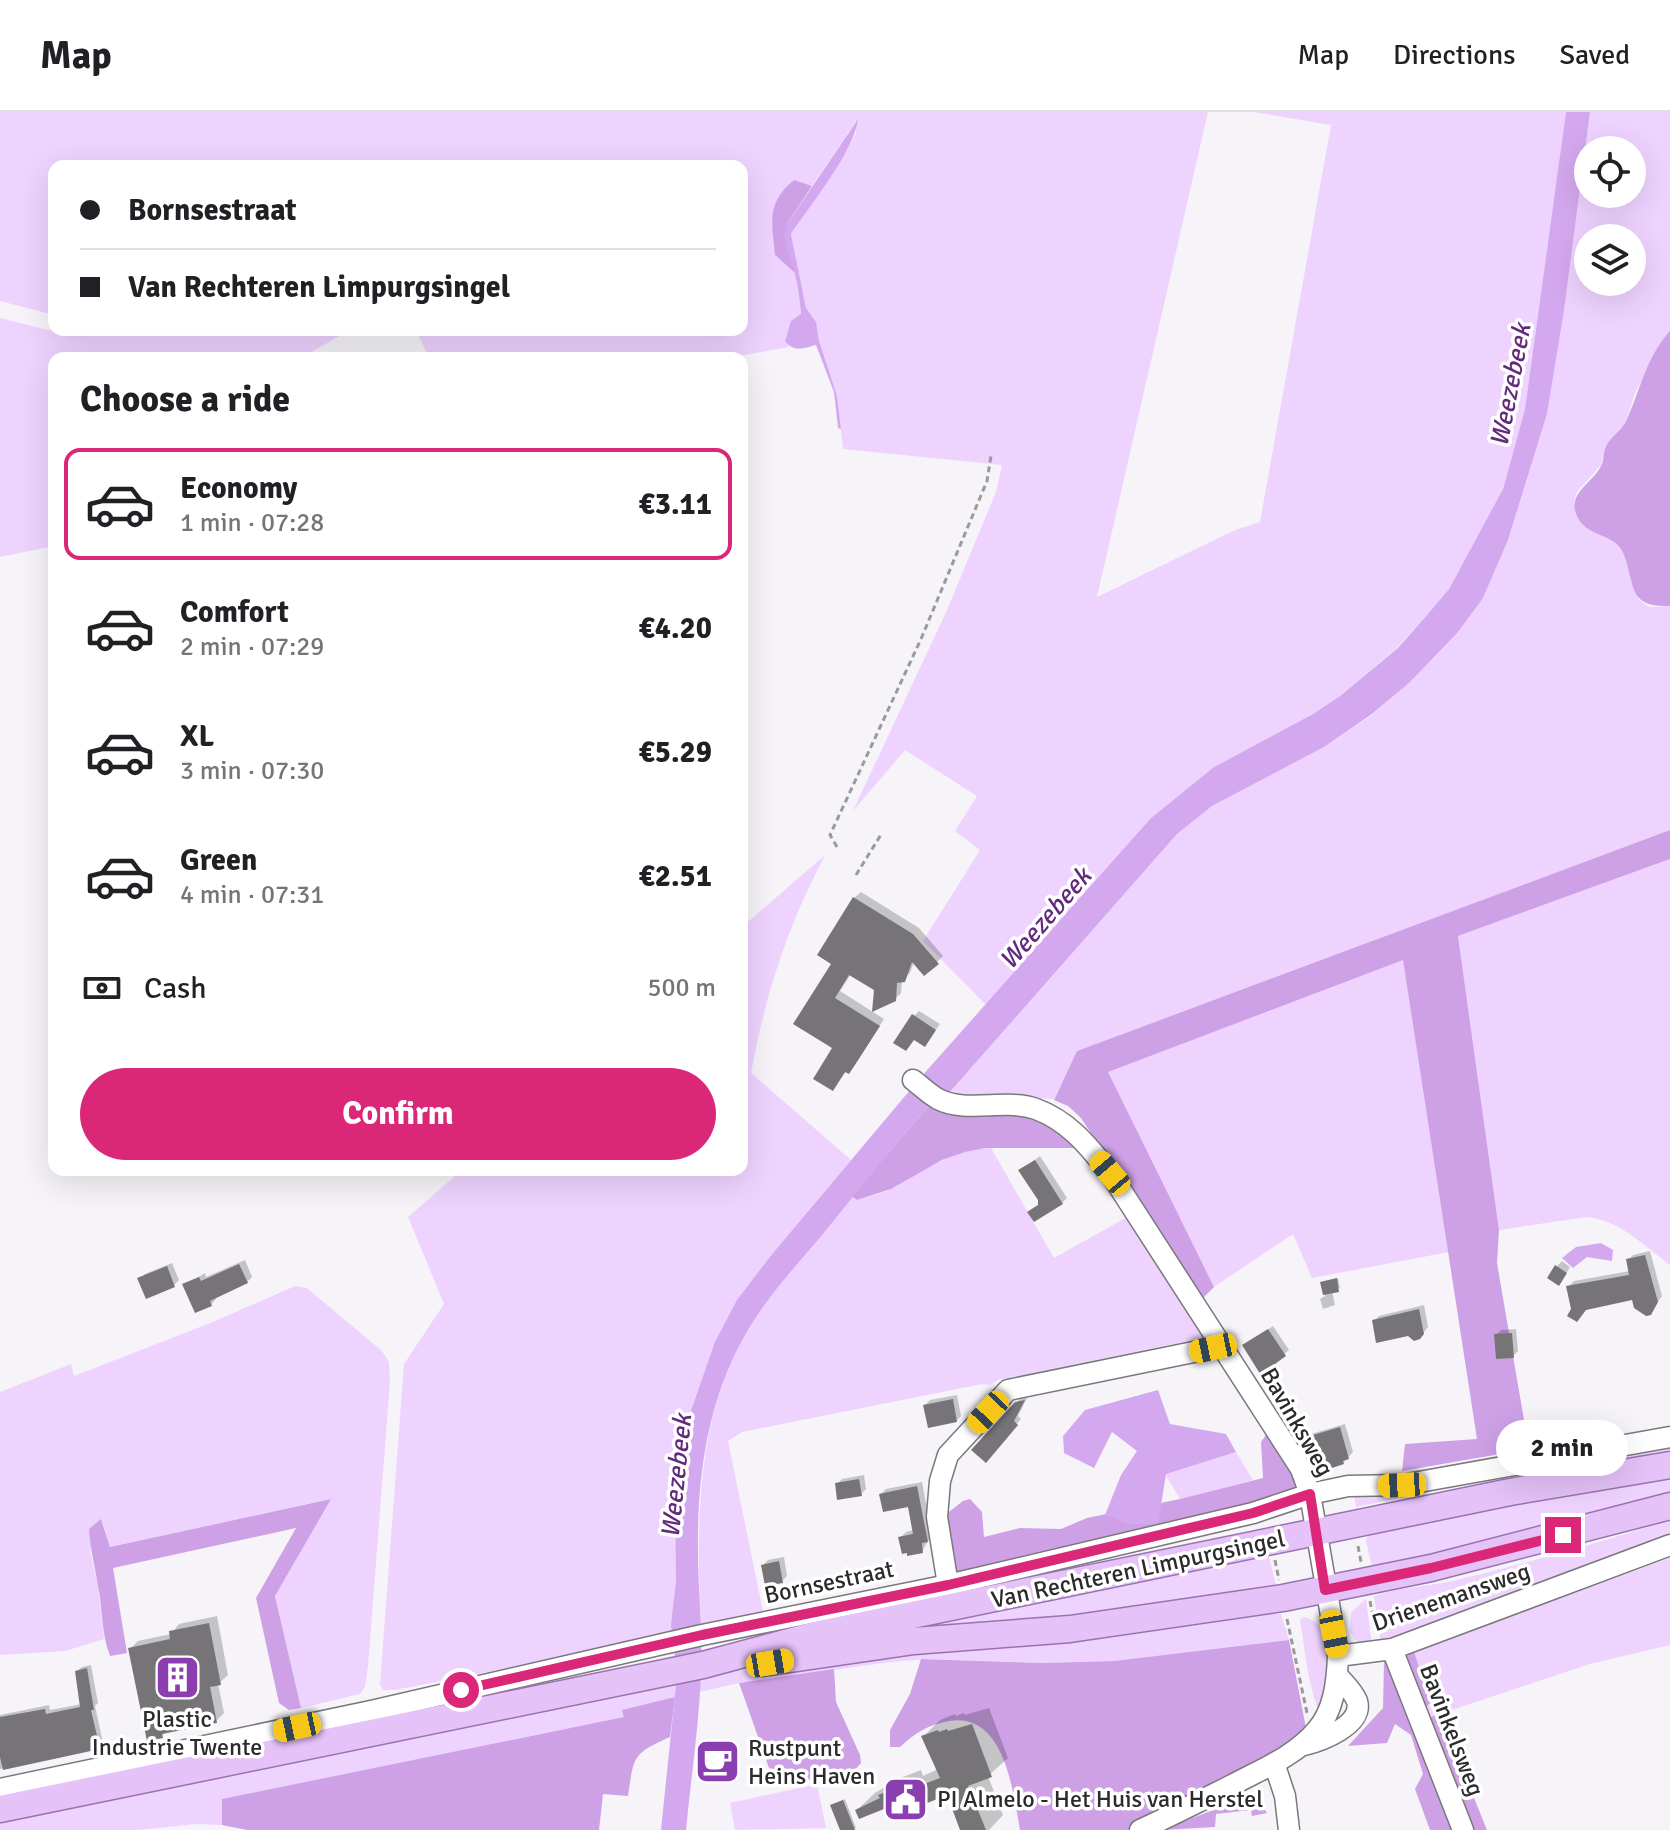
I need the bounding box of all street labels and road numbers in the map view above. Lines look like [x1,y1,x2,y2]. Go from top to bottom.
street label: Bavinksweg [1254,1362,1340,1482]
street label: Van Rechteren Limpurgsingel [988,1523,1288,1615]
street label: Bornsestraat [762,1554,896,1610]
street label: Drienemansweg [1368,1556,1534,1638]
street label: Bavinkelsweg [1413,1660,1491,1800]

